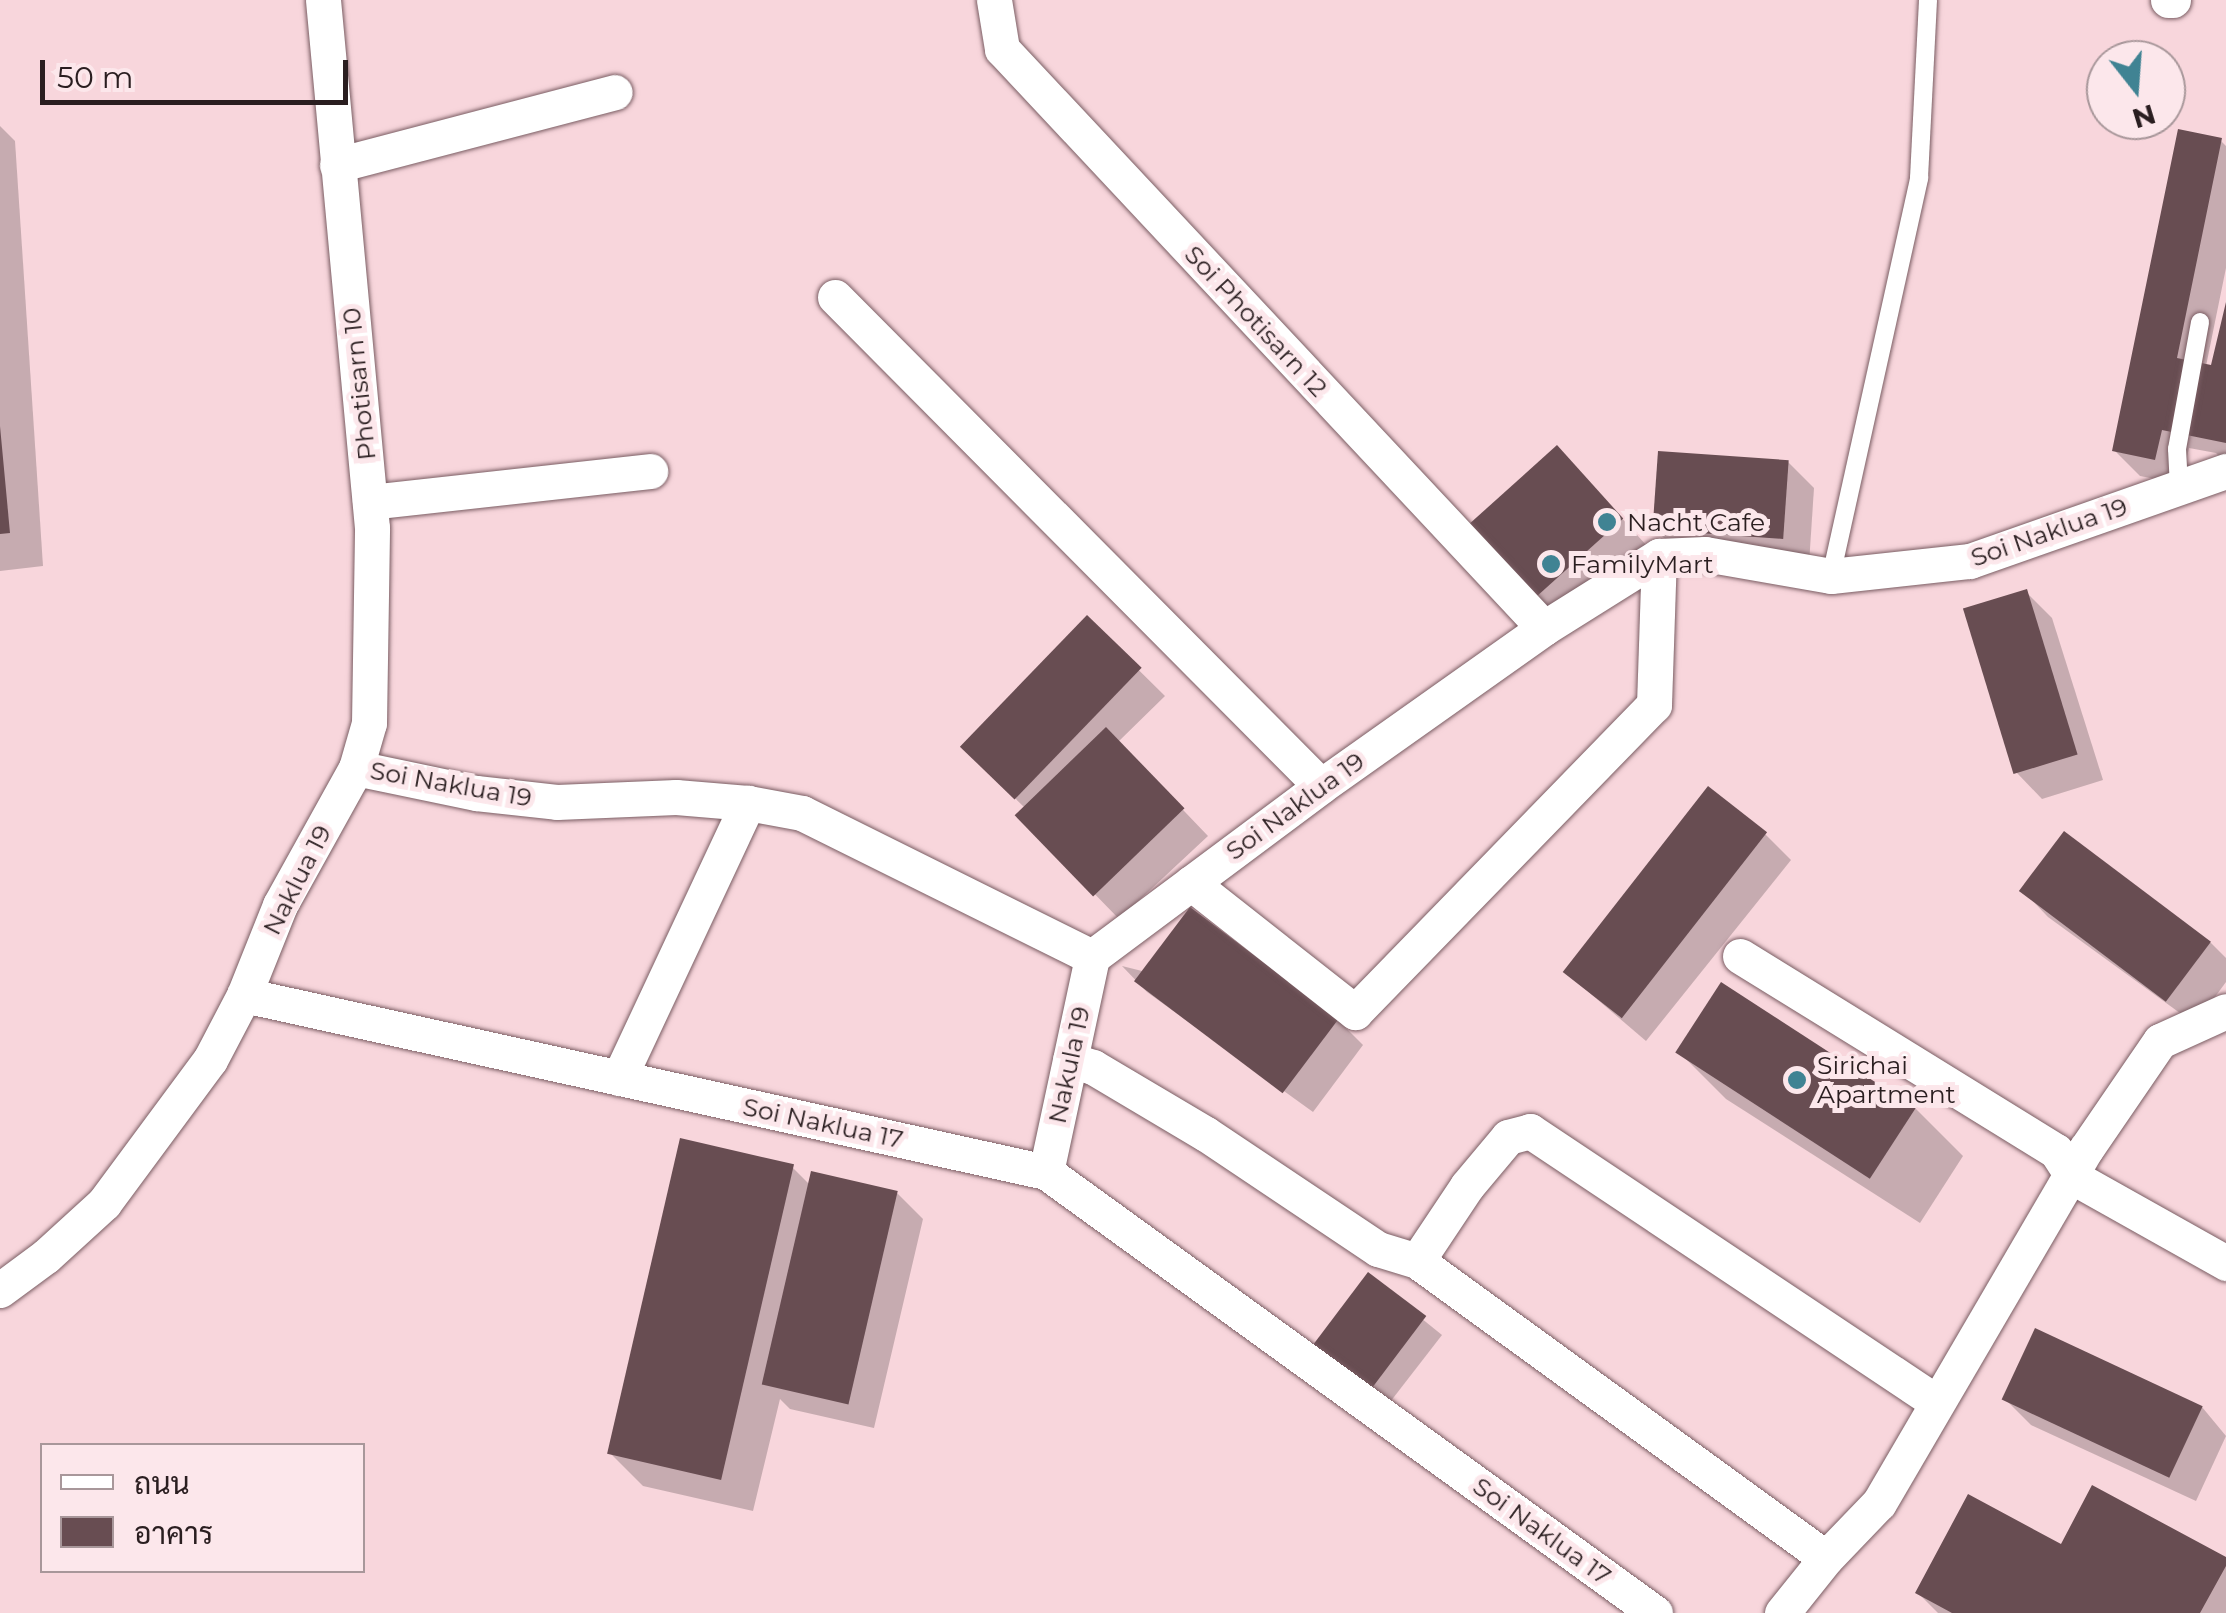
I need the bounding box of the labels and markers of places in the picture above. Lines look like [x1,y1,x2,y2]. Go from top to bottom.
place label: Nacht Cafe [1627,507,1765,537]
marker: Nacht Cafe [1596,511,1618,533]
place label: FamilyMart [1571,549,1714,579]
marker: FamilyMart [1540,553,1562,575]
place label: Sirichai Apartment [1817,1051,1956,1110]
marker: Sirichai Apartment [1786,1069,1808,1091]

